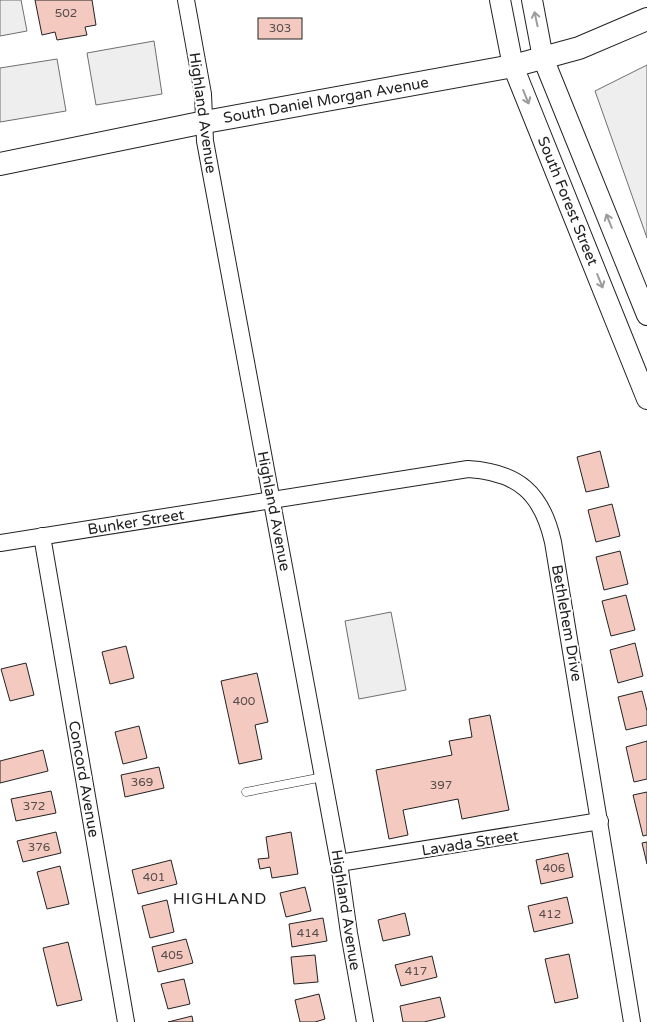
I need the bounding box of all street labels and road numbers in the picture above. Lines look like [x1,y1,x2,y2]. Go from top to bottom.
street label: Highland Avenue [186,51,220,175]
street label: South Daniel Morgan Avenue [222,73,430,127]
street label: South Forest Street [534,134,602,268]
street label: Highland Avenue [254,449,294,573]
street label: Bunker Street [86,505,186,539]
street label: Bethlehem Drive [548,563,586,683]
street label: Concord Avenue [65,719,103,839]
street label: Lavada Street [420,826,520,860]
street label: Highland Avenue [328,848,364,972]

